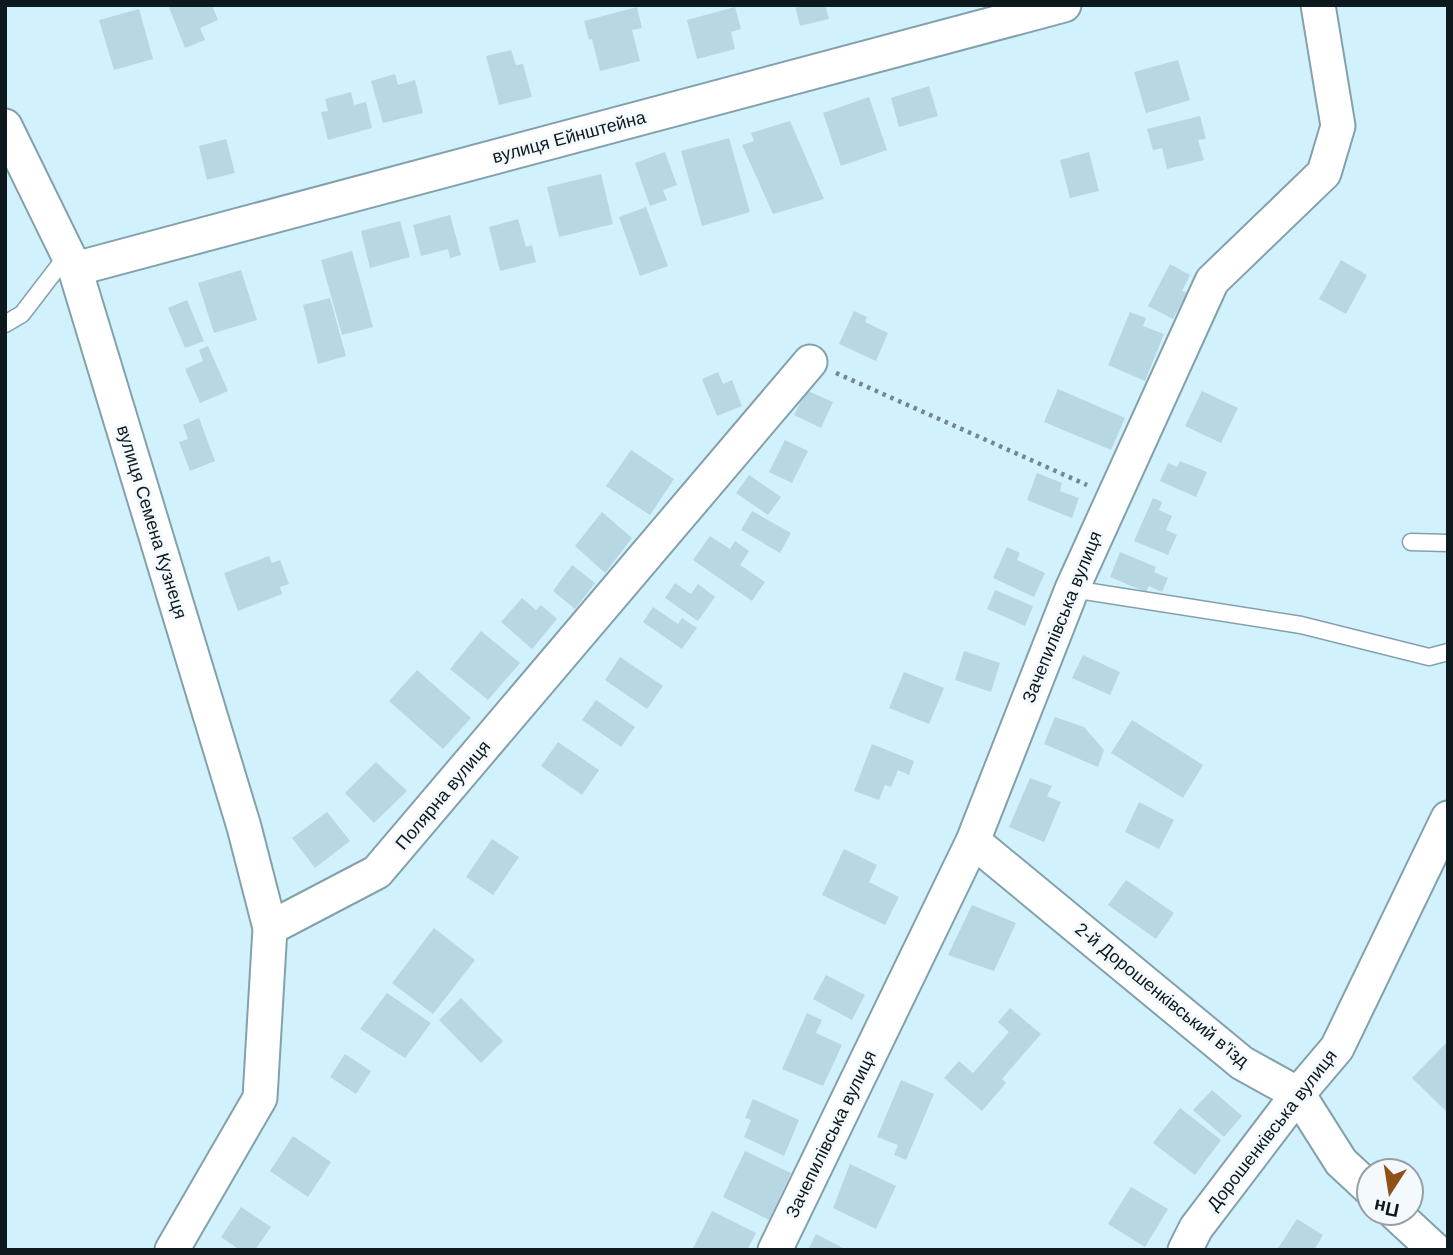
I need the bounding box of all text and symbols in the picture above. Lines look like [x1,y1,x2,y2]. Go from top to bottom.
street label: вулиця Ейнштейна [490,107,649,167]
street label: вулиця Семена Кузнеця [113,423,191,621]
street label: Зачепилівська вулиця [1018,528,1106,706]
street label: Полярна вулиця [392,736,494,854]
street label: 2-й Дорошенківський в’їзд [1071,919,1253,1071]
street label: Дорошенківська вулиця [1203,1046,1341,1214]
street label: Зачепилівська вулиця [782,1047,880,1221]
north arrow [1355,1157,1425,1227]
text: Пн [1372,1195,1401,1221]

